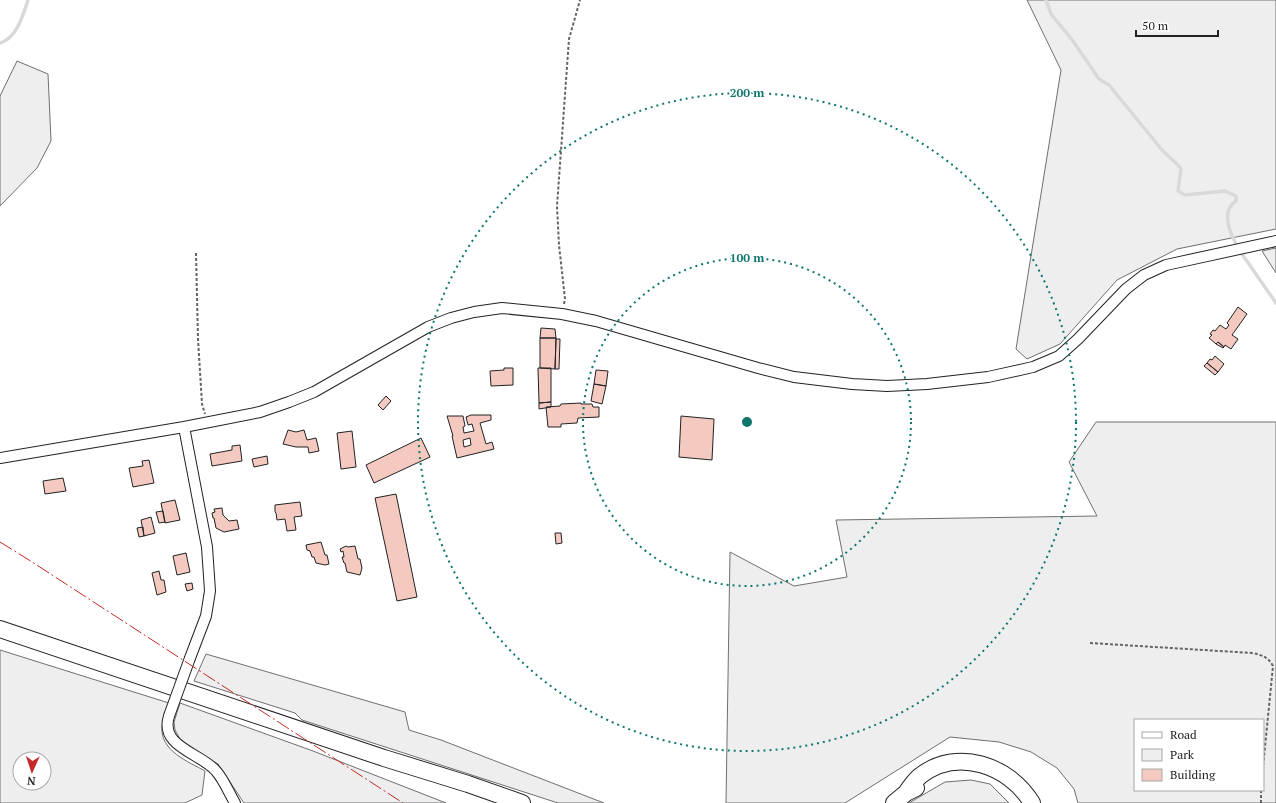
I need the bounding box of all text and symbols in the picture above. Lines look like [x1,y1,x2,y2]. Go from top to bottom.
scale bar [1136,12,1218,38]
text: 50 m [1142,18,1169,33]
text: 200 m [730,85,764,100]
text: 100 m [730,250,764,265]
centre of rings [740,415,754,429]
legend [1134,719,1264,791]
text: Road [1170,727,1197,742]
text: Park [1170,747,1195,762]
north arrow [12,751,52,791]
text: Building [1170,767,1216,782]
text: N [26,774,36,788]

